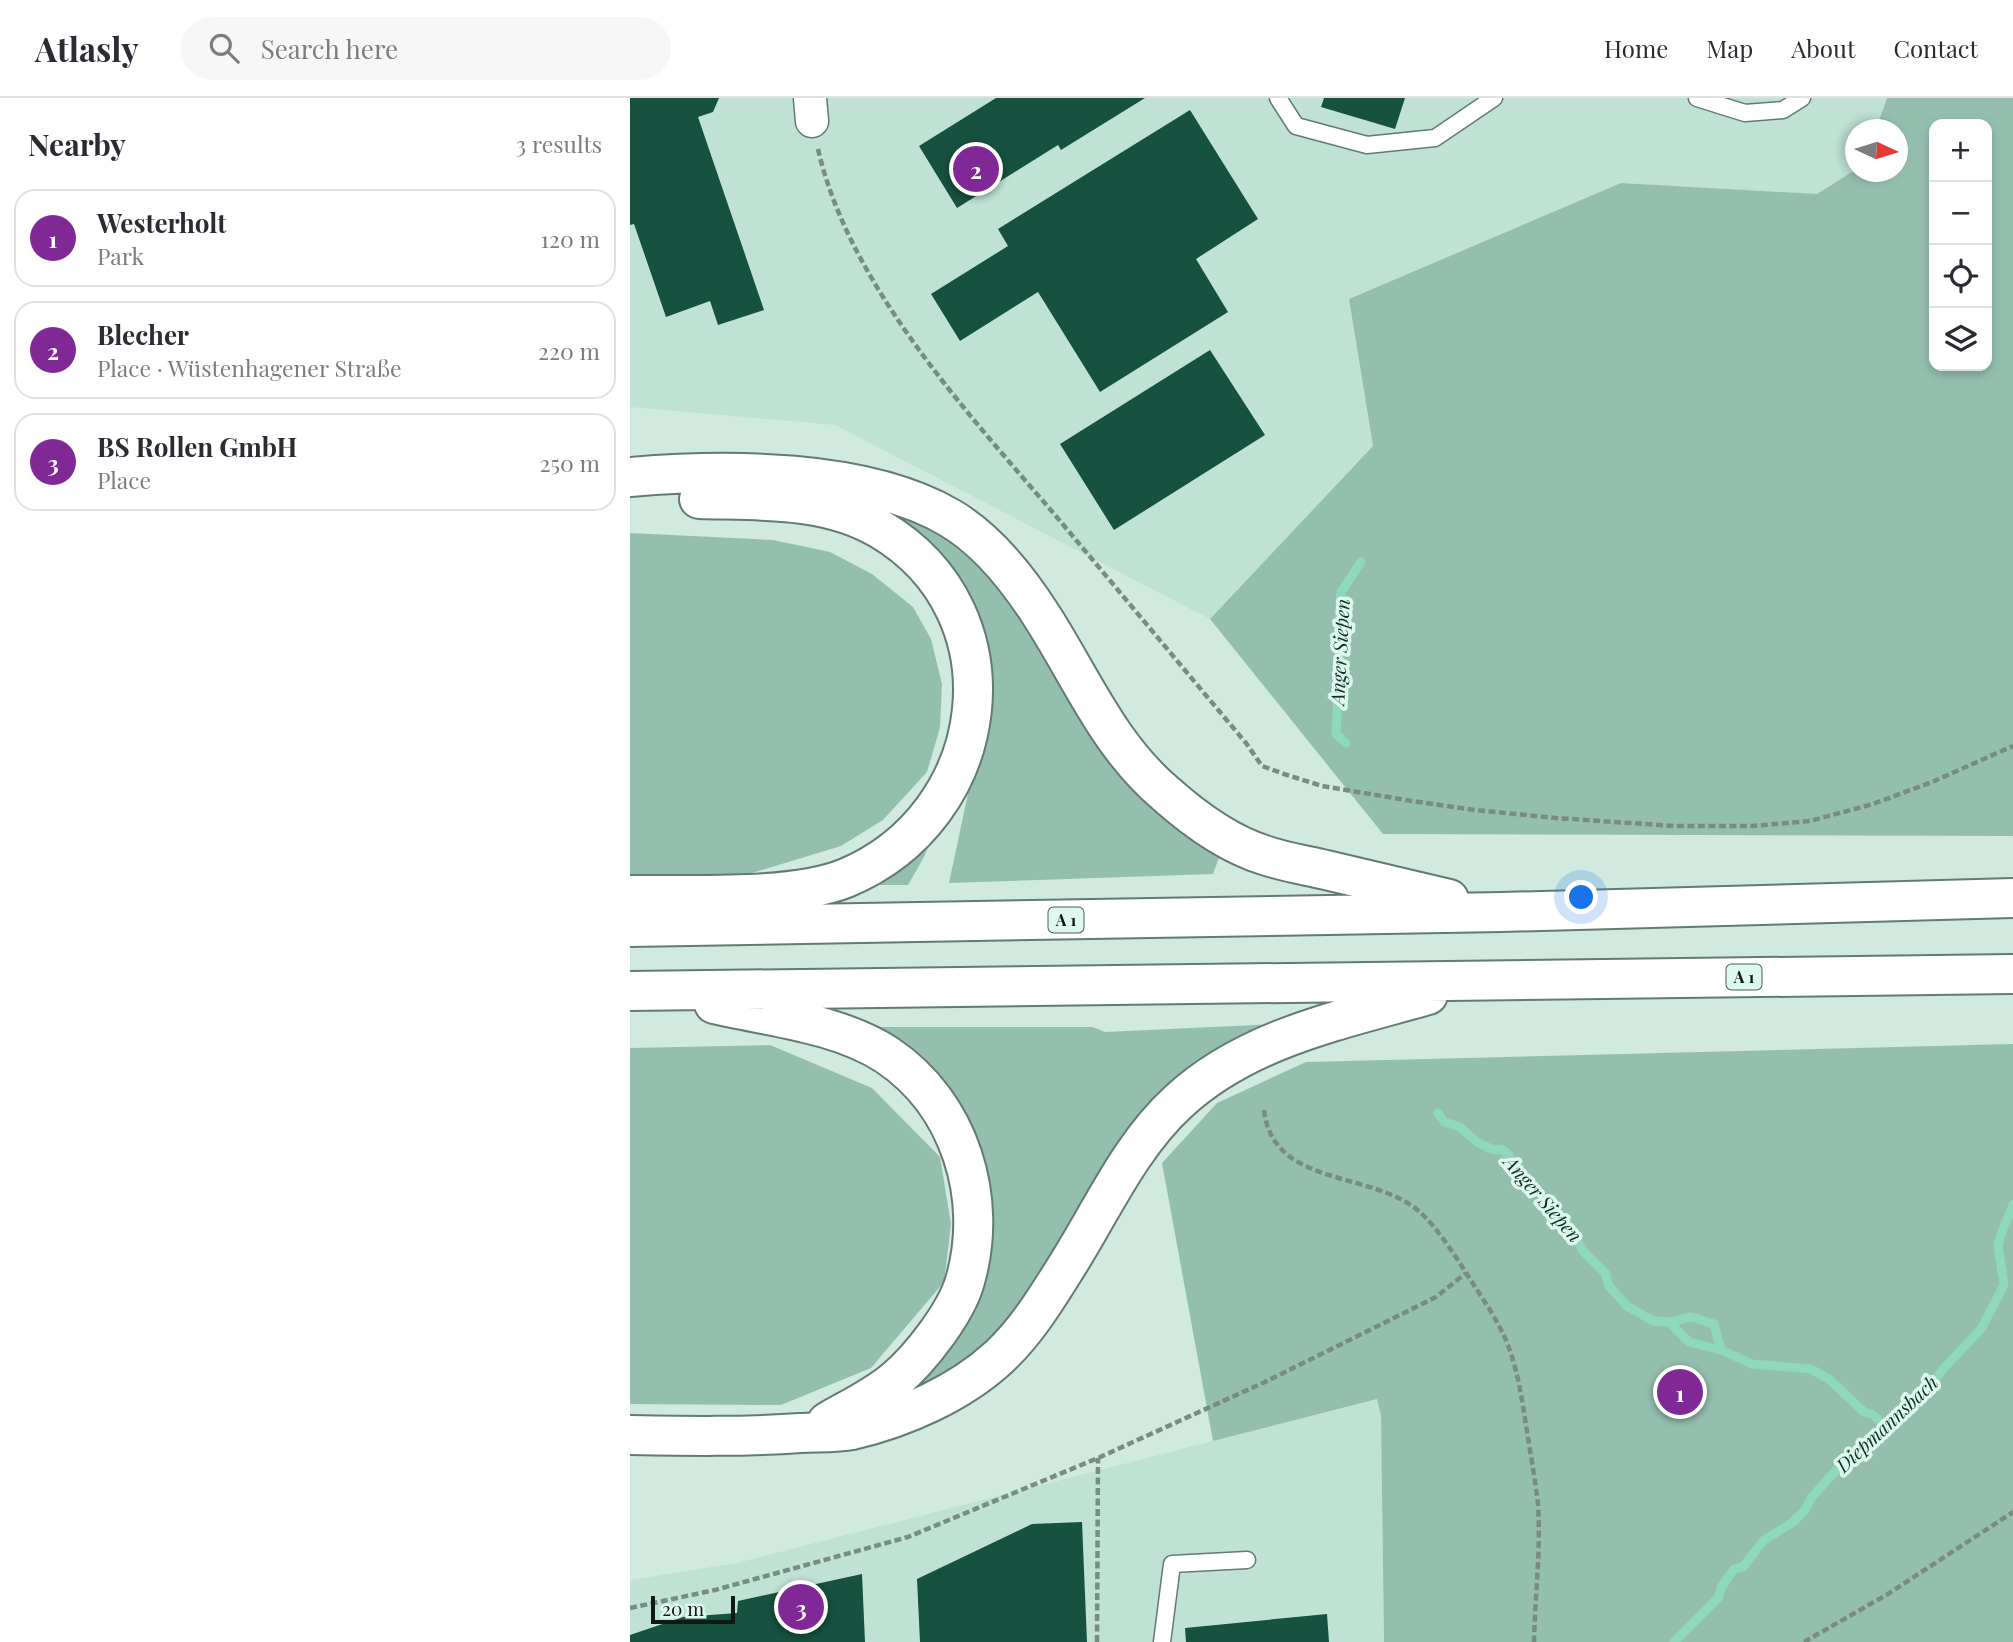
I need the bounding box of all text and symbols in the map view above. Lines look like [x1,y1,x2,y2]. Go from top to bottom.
search box [181,17,671,80]
text: Atlasly [35,26,139,70]
icon: search [205,29,243,67]
text: Search here [261,31,398,66]
text: Home [1604,32,1668,64]
text: Map [1706,32,1753,64]
text: About [1791,32,1855,64]
text: Contact [1893,32,1978,64]
north arrow [1845,119,1908,182]
map controls [1929,119,1992,371]
button: + [1929,119,1992,182]
text: Nearby [28,124,126,164]
text: 3 results [516,128,602,159]
pin: 2 [953,143,999,195]
button: − [1929,182,1992,245]
text: Westerholt [97,205,226,240]
text: 1 [49,223,57,254]
text: 120 m [541,223,600,254]
text: Park [97,240,144,271]
button: locate [1929,245,1992,308]
button: layers [1929,308,1992,371]
text: Blecher [97,317,189,352]
text: 2 [47,335,59,366]
text: 220 m [538,335,600,366]
text: Place · Wüstenhagener Straße [97,352,402,383]
text: BS Rollen GmbH [97,429,297,464]
text: 3 [47,447,59,478]
text: 250 m [539,447,600,478]
text: Place [97,464,151,495]
water label: Anger Siepen [1323,598,1355,708]
your location [1564,880,1598,914]
road number: A 1 [1048,908,1083,932]
road number: A 1 [1726,964,1762,990]
water label: Anger Siepen [1498,1148,1589,1247]
pin: 1 [1657,1366,1703,1418]
water label: Diepmannsbach [1829,1369,1943,1478]
pin: 3 [778,1581,824,1633]
scale bar [651,1593,735,1625]
text: 20 m [662,1595,704,1621]

